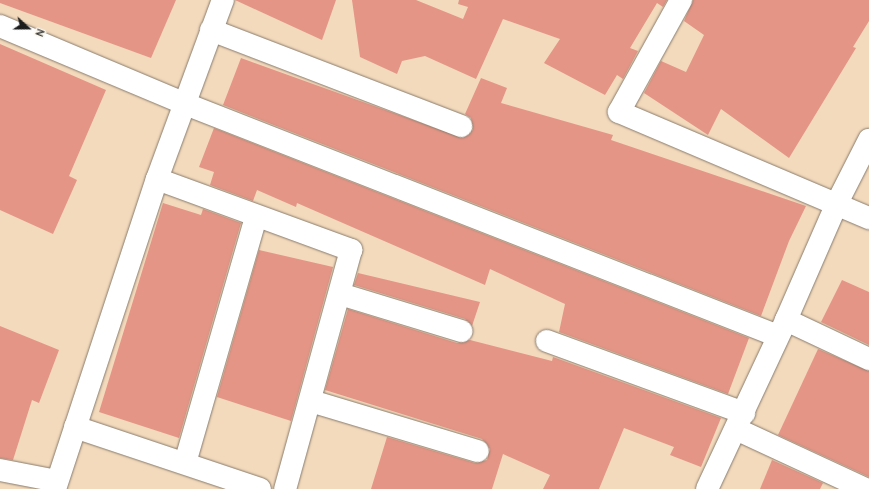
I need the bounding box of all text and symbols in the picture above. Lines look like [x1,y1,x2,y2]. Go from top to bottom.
north arrow [8,8,48,48]
text: N [32,27,47,38]

